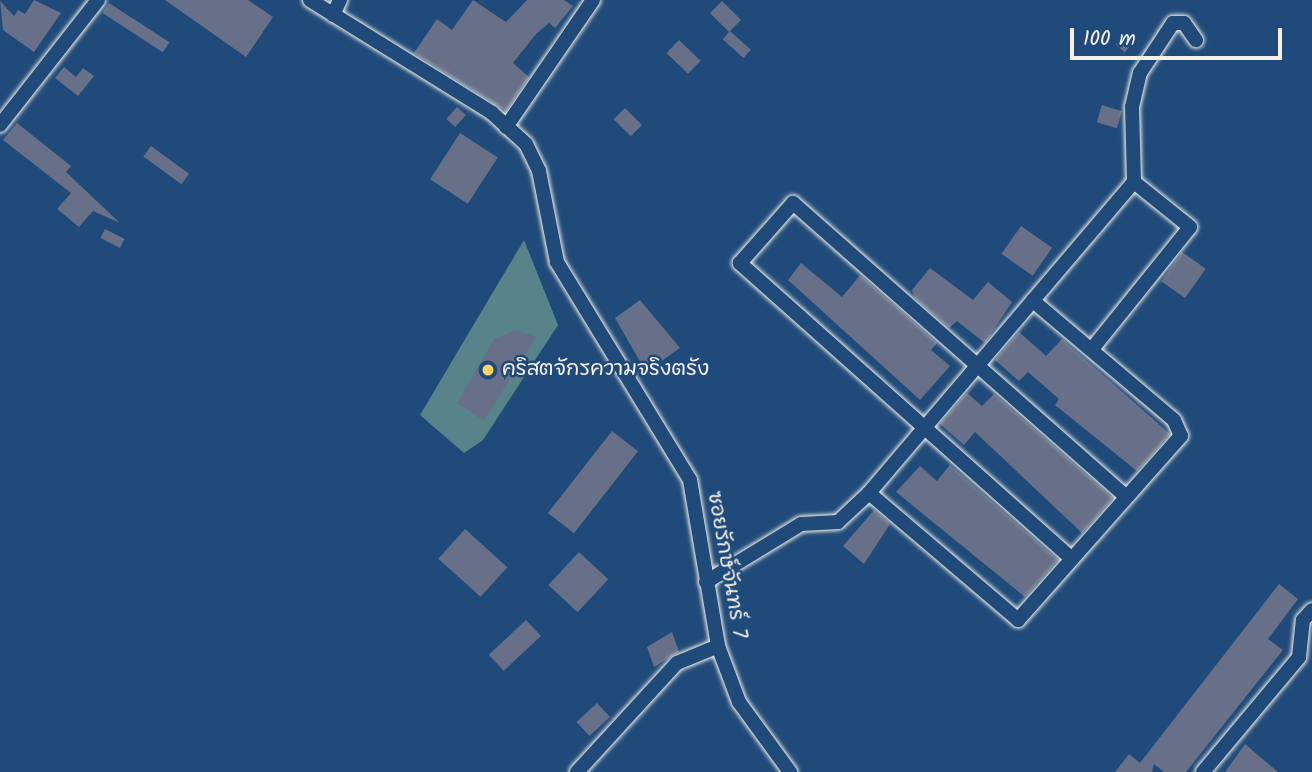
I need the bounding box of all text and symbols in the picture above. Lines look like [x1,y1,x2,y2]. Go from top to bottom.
scale bar [1074,14,1286,58]
text: 100 m [1083,23,1136,56]
place label: คริสตจักรความจริงตรัง [502,357,709,383]
marker: คริสตจักรความจริงตรัง [480,362,496,378]
street label: ซอยรักษ์จันทร์ 7 [701,489,751,641]

